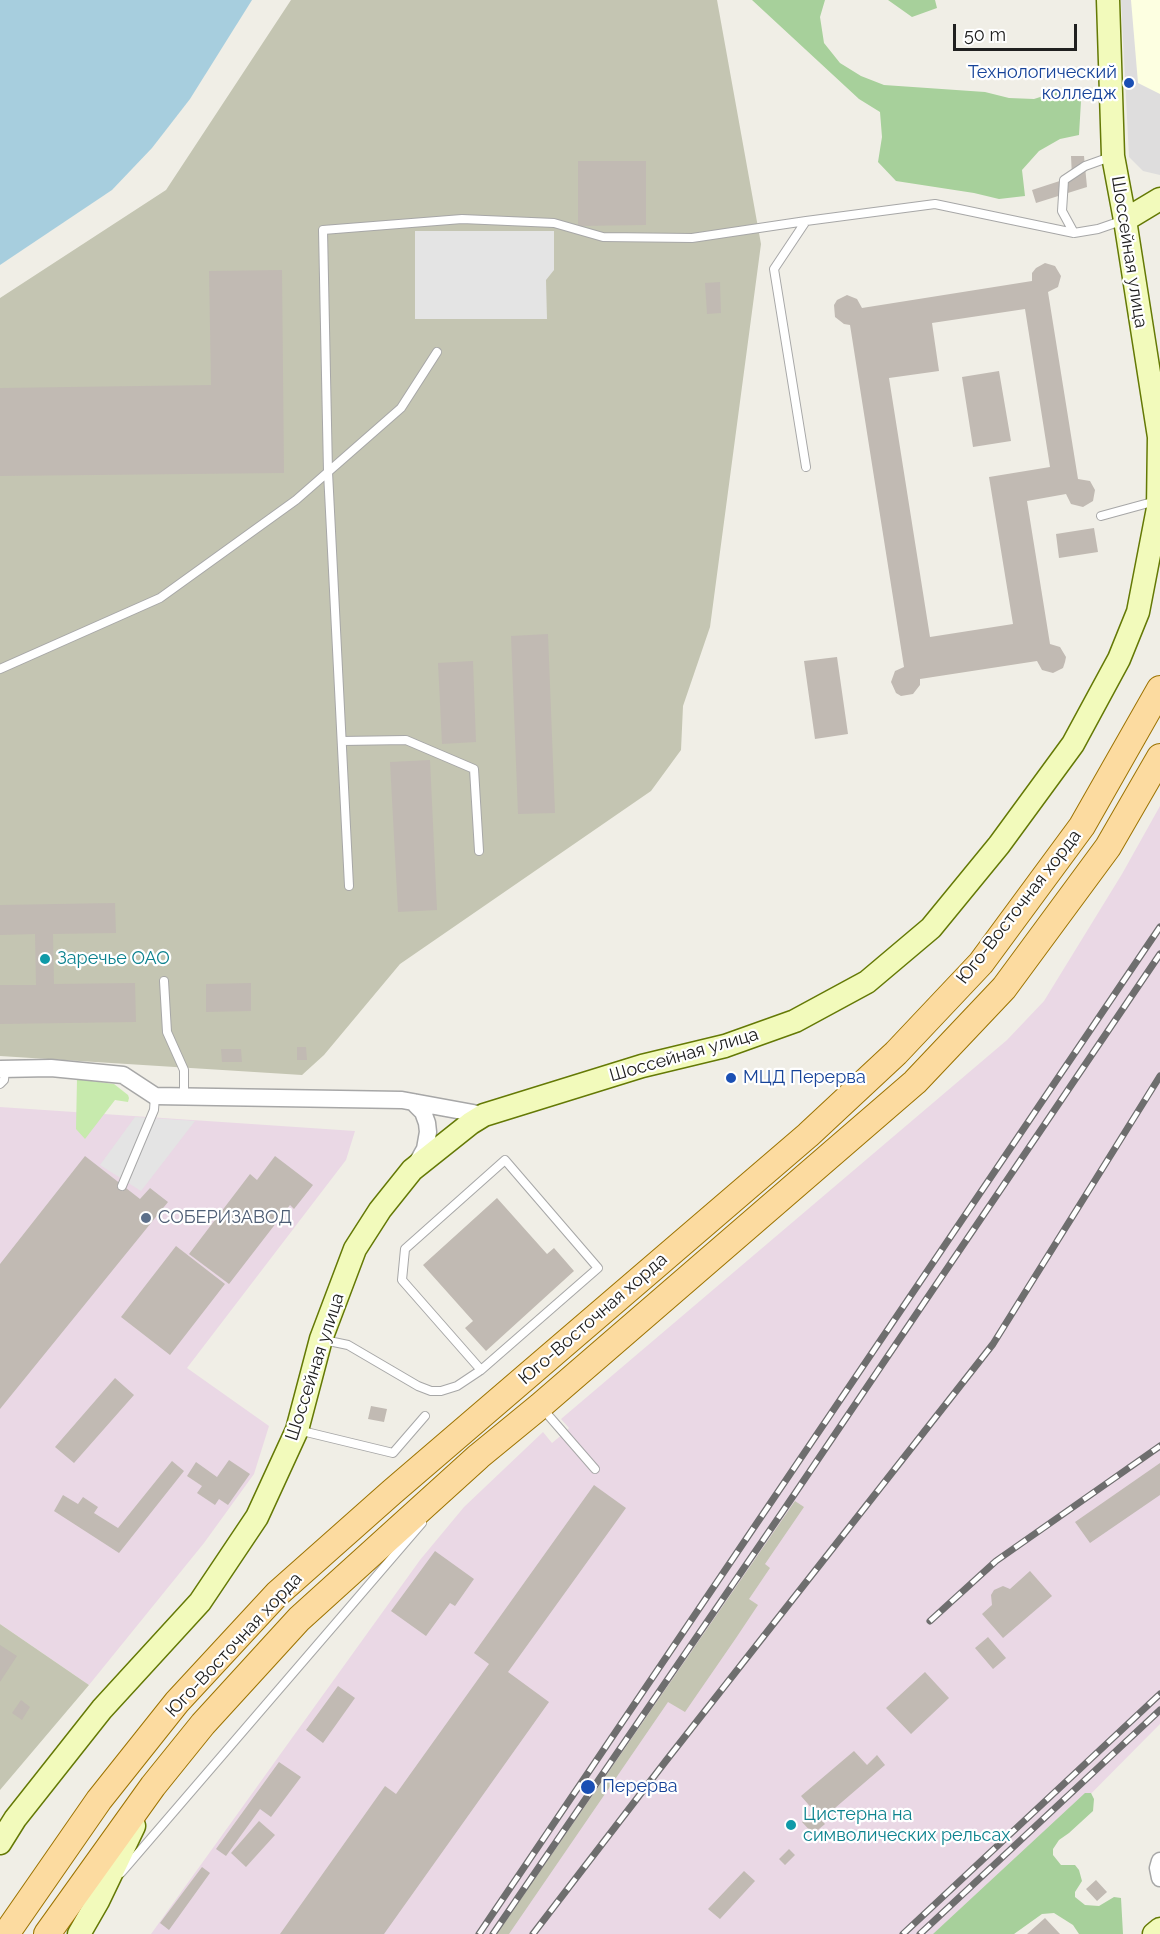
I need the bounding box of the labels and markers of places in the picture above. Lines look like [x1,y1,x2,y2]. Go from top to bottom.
place label: Технологический колледж [968,62,1117,104]
marker: Технологический колледж [1122,76,1136,90]
place label: Заречье ОАО [57,948,170,970]
marker: Заречье ОАО [38,952,52,966]
place label: МЦД Перерва [743,1067,866,1089]
marker: МЦД Перерва [724,1071,738,1085]
place label: СОБЕРИЗАВОД [158,1207,292,1229]
marker: СОБЕРИЗАВОД [139,1211,153,1225]
place label: Перерва [602,1776,678,1798]
marker: Перерва [579,1778,597,1796]
place label: Цистерна на символических рельсах [803,1804,1010,1846]
marker: Цистерна на символических рельсах [784,1818,798,1832]

